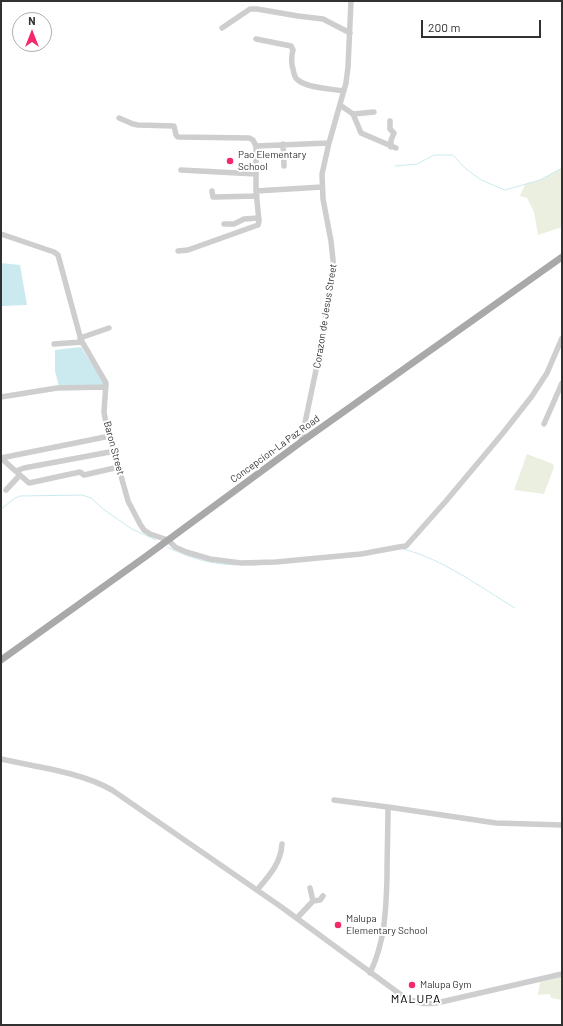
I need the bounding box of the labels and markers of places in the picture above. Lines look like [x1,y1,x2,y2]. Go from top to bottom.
place label: Pao Elementary School [238,149,306,172]
marker: Pao Elementary School [225,156,235,166]
place label: Malupa Elementary School [346,913,427,936]
marker: Malupa Elementary School [333,920,343,930]
place label: Malupa Gym [420,979,472,991]
marker: Malupa Gym [407,980,417,990]

